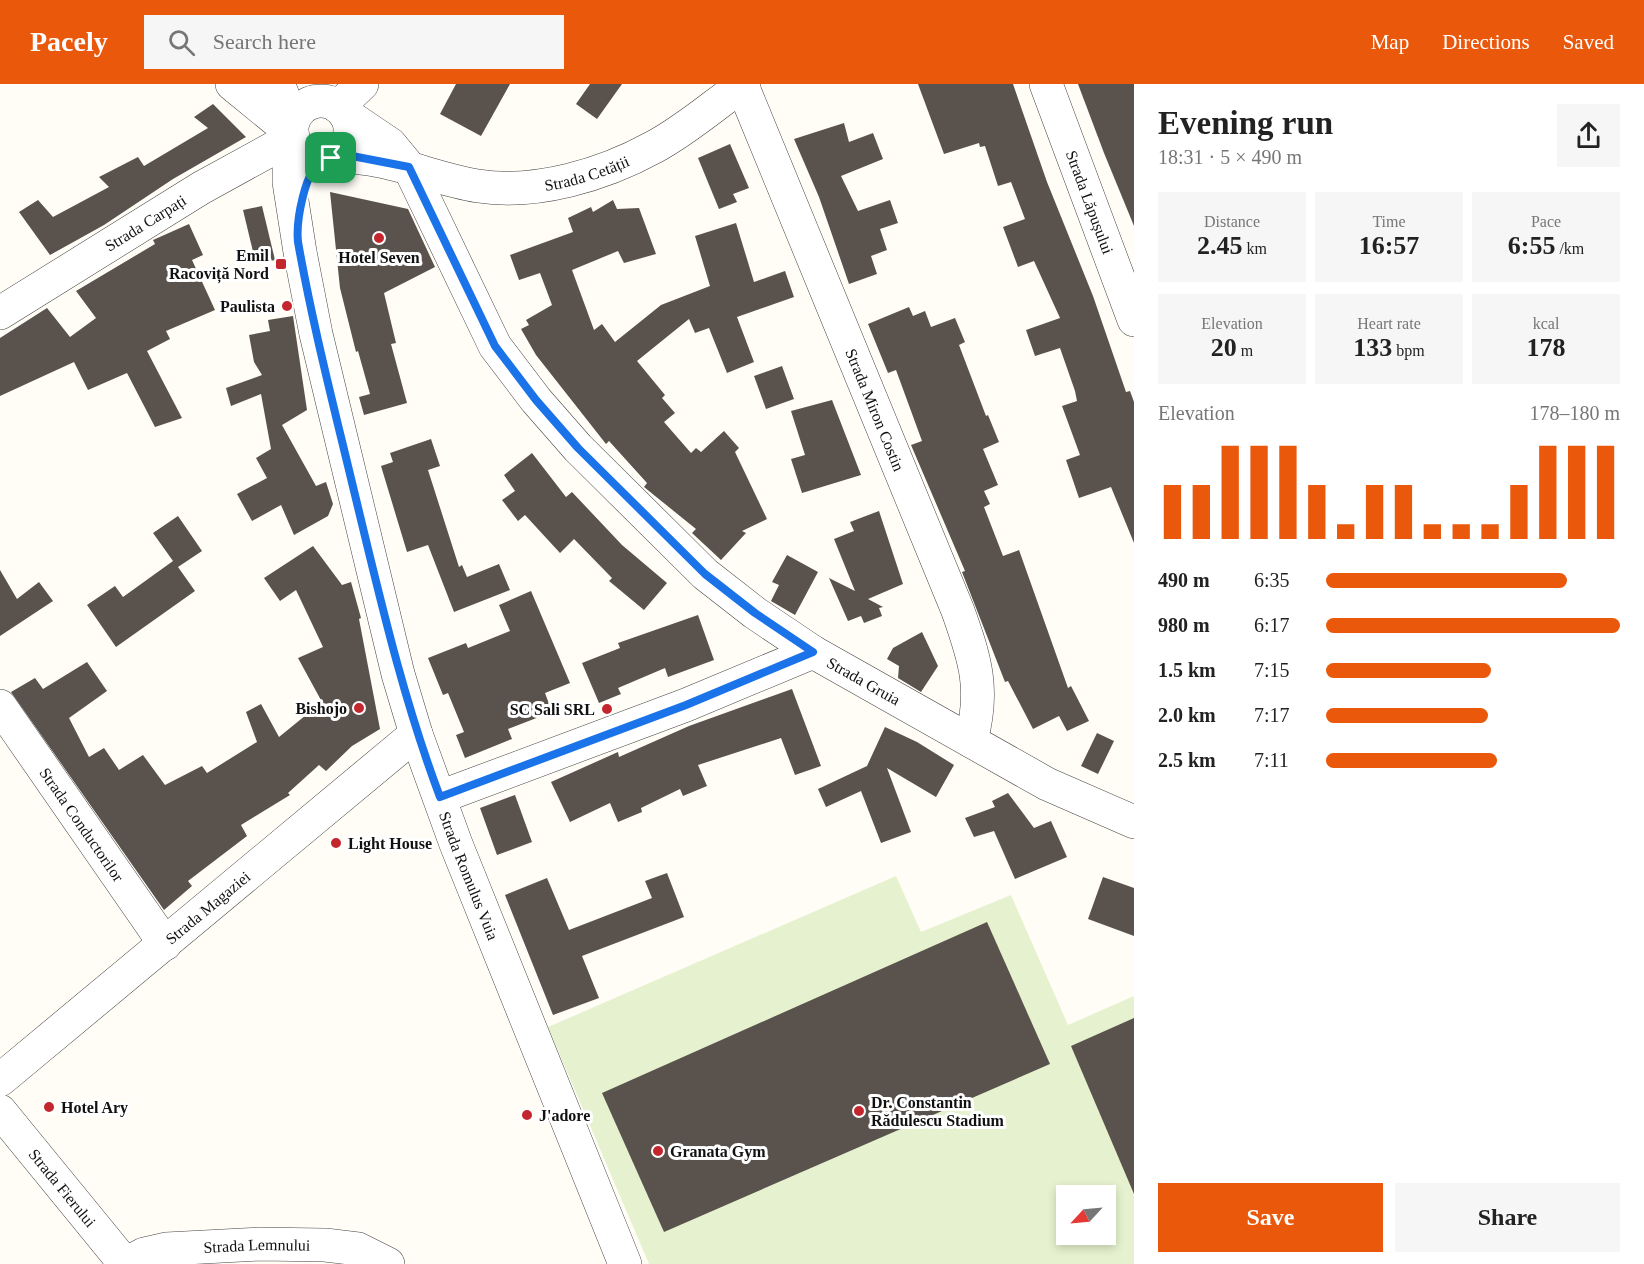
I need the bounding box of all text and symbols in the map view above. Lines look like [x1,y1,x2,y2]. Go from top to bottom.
search box [144,15,564,69]
text: Pacely [30,26,108,57]
icon: search [165,26,198,59]
text: Search here [213,29,316,54]
text: Map [1371,30,1409,54]
text: Directions [1442,30,1530,54]
text: Saved [1563,30,1614,54]
button: share [1557,104,1620,167]
text: Evening run [1158,105,1333,141]
pin [305,132,356,183]
icon: arrive [314,141,347,174]
text: 18:31 · 5 × 490 m [1158,146,1302,168]
street label: Strada Lăpușului [1063,148,1117,257]
street label: Strada Cetății [543,152,632,194]
street label: Strada Carpați [102,191,189,254]
text: Distance [1204,213,1260,230]
text: Time [1372,213,1406,230]
text: Pace [1531,213,1561,230]
marker: Hotel Seven [372,231,386,245]
text: 2.45 [1197,231,1243,260]
text: 16:57 [1359,231,1419,260]
text: 6:55 [1508,231,1555,260]
text: km [1243,240,1267,257]
text: /km [1555,240,1584,257]
place label: Emil Racoviță Nord [169,247,270,284]
place label: Hotel Seven [338,249,420,266]
marker: Emil Racoviță Nord [274,257,288,271]
place label: Paulista [220,298,275,315]
marker: Paulista [280,299,294,313]
text: Elevation [1201,315,1263,332]
text: Heart rate [1357,315,1421,332]
text: kcal [1533,315,1559,332]
text: 20 [1211,333,1237,362]
text: 133 [1353,333,1392,362]
text: 178 [1527,333,1566,362]
text: m [1237,342,1253,359]
text: bpm [1392,342,1425,359]
street label: Strada Miron Costin [843,346,908,473]
text: Elevation [1158,402,1235,424]
text: 178–180 m [1529,402,1620,424]
text: 490 m [1158,569,1210,591]
text: 6:35 [1254,569,1290,591]
text: 980 m [1158,614,1210,636]
text: 6:17 [1254,614,1290,636]
street label: Strada Gruia [824,653,903,708]
text: 1.5 km [1158,659,1216,681]
text: 7:15 [1254,659,1290,681]
place label: Bishojo [295,700,347,718]
marker: Bishojo [352,701,366,715]
place label: SC Sali SRL [510,701,595,718]
marker: SC Sali SRL [600,702,614,716]
text: 2.0 km [1158,704,1216,726]
text: 7:17 [1254,704,1290,726]
text: 2.5 km [1158,749,1216,771]
text: 7:11 [1254,749,1289,771]
street label: Strada Conductorilor [37,764,128,885]
street label: Strada Romulus Vuia [436,809,502,942]
place label: Light House [348,835,432,853]
marker: Light House [329,836,343,850]
street label: Strada Magaziei [162,867,254,947]
place label: Dr. Constantin Rădulescu Stadium [871,1094,1005,1129]
place label: Hotel Ary [61,1099,128,1117]
marker: Hotel Ary [42,1100,56,1114]
marker: Dr. Constantin Rădulescu Stadium [852,1104,866,1118]
place label: J'adore [539,1107,590,1124]
marker: J'adore [520,1108,534,1122]
place label: Granata Gym [670,1143,766,1161]
marker: Granata Gym [651,1144,665,1158]
street label: Strada Fierului [26,1145,100,1230]
button: Save [1158,1183,1383,1252]
button: Share [1395,1183,1620,1252]
north arrow [1056,1185,1116,1245]
map controls [1056,1185,1116,1245]
street label: Strada Lemnului [203,1235,311,1256]

